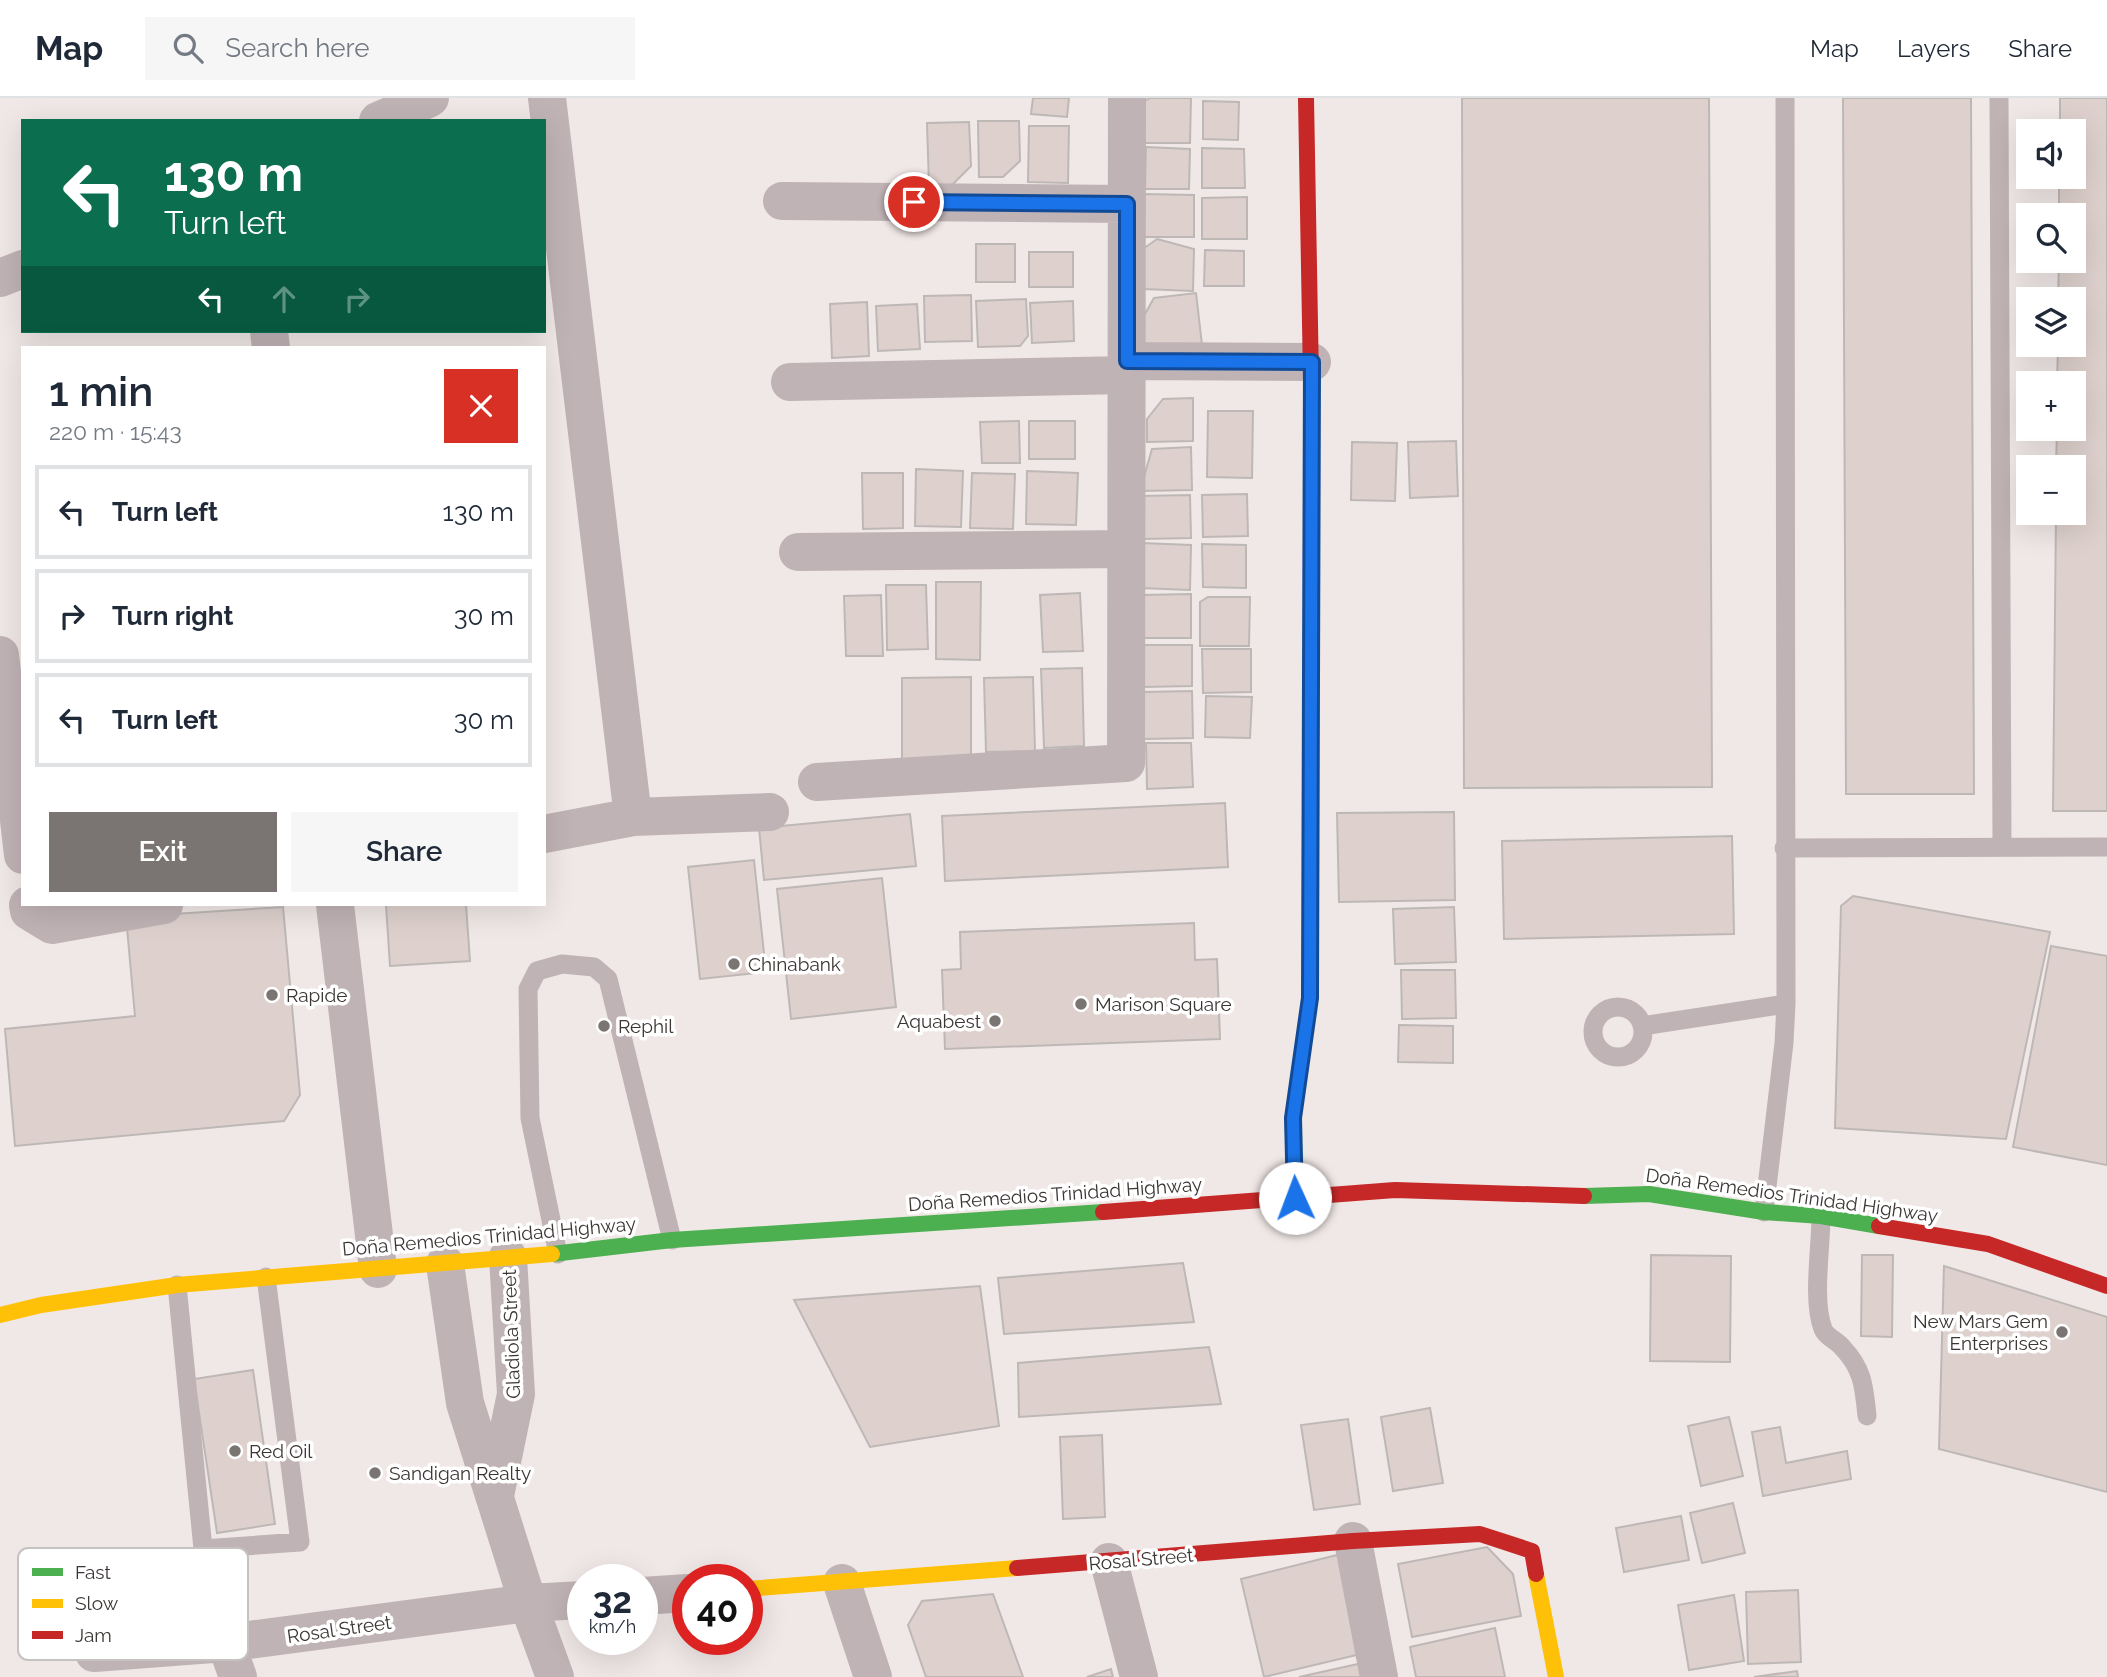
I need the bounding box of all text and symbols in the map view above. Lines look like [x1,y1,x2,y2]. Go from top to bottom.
search box [145,17,635,80]
text: Map [35,29,103,68]
icon: search [169,29,207,67]
text: Search here [225,33,370,63]
text: Map [1810,34,1859,63]
text: Layers [1897,34,1970,63]
text: Share [2008,34,2072,63]
map controls [2016,119,2086,525]
button: sound [2016,119,2086,189]
text: 130 m [164,145,303,202]
icon: left [49,147,140,238]
pin [884,172,944,232]
icon: arrive [895,183,933,221]
button: search [2016,203,2086,273]
text: Turn left [164,204,286,241]
icon: left [192,280,230,318]
icon: ahead [265,280,303,318]
icon: right [338,280,376,318]
button: layers [2016,287,2086,357]
text: 1 min [49,367,153,416]
button: close [444,369,518,443]
button: + [2016,371,2086,441]
text: 220 m · 15:43 [49,418,182,445]
button: − [2016,455,2086,525]
icon: left [53,493,91,531]
text: Turn left [112,497,218,527]
text: 130 m [443,497,514,527]
icon: right [53,597,91,635]
text: Turn right [112,601,233,631]
text: 30 m [454,601,514,631]
icon: left [53,701,91,739]
text: Turn left [112,705,218,735]
text: 30 m [454,705,514,735]
button: Exit [49,812,277,892]
button: Share [291,812,518,892]
place label: Chinabank [748,953,841,975]
marker: Chinabank [726,956,742,972]
place label: Rapide [286,984,347,1006]
marker: Rapide [264,987,280,1003]
place label: Marison Square [1095,993,1232,1015]
marker: Marison Square [1073,996,1089,1012]
place label: Aquabest [897,1010,982,1032]
marker: Aquabest [987,1013,1003,1029]
place label: Rephil [618,1015,674,1037]
marker: Rephil [596,1018,612,1034]
position arrow [1258,1161,1332,1235]
street label: Doña Remedios Trinidad Highway [1644,1164,1940,1226]
street label: Doña Remedios Trinidad Highway [907,1173,1203,1215]
street label: Doña Remedios Trinidad Highway [341,1212,637,1260]
street label: Gladiola Street [498,1268,524,1399]
place label: New Mars Gem Enterprises [1913,1310,2048,1354]
marker: New Mars Gem Enterprises [2054,1324,2070,1340]
place label: Red Oil [249,1440,313,1462]
marker: Red Oil [227,1443,243,1459]
place label: Sandigan Realty [389,1462,531,1484]
marker: Sandigan Realty [367,1465,383,1481]
street label: Rosal Street [1088,1543,1195,1575]
legend [18,1548,248,1660]
text: Fast [75,1561,111,1583]
speed limit sign: 40 [672,1564,763,1655]
text: 32 [593,1580,632,1621]
text: Slow [75,1592,119,1614]
street label: Rosal Street [285,1611,393,1647]
text: km/h [589,1616,636,1637]
text: Jam [75,1624,112,1646]

